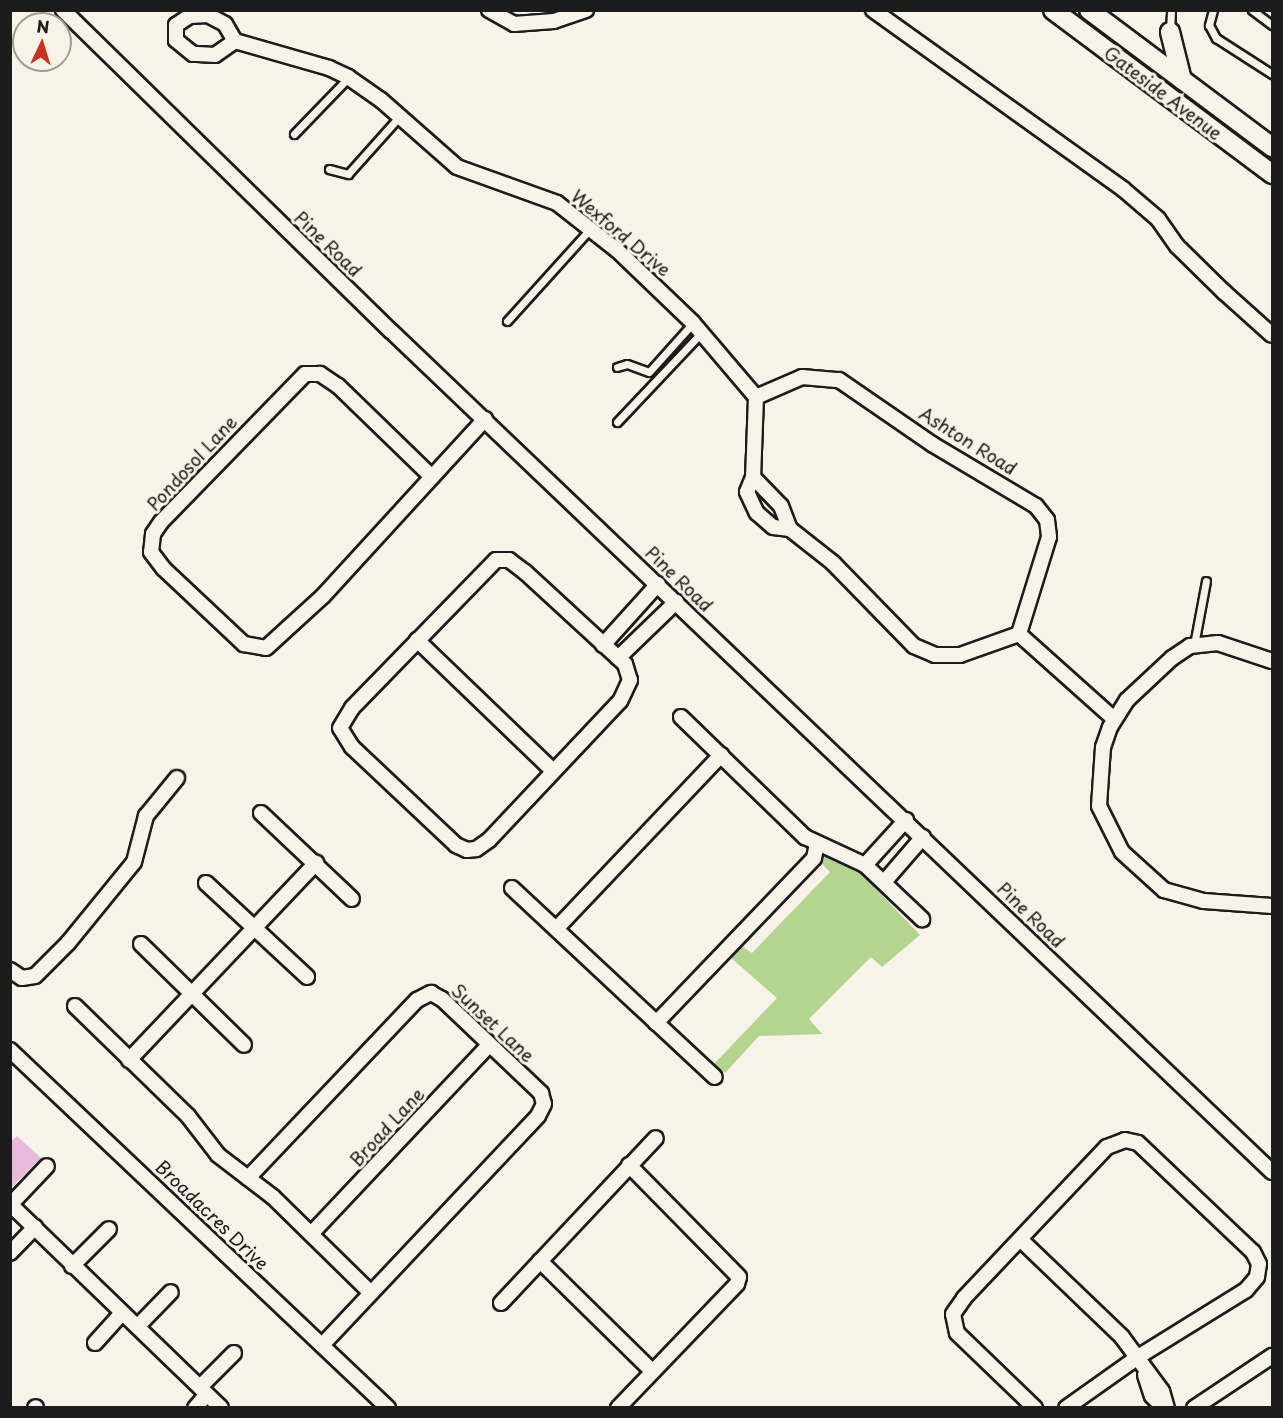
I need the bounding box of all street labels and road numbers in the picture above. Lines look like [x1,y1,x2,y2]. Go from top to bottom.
street label: Gateside Avenue [1100,42,1226,144]
street label: Wexford Drive [567,185,675,281]
street label: Pine Road [290,206,366,282]
street label: Ashton Road [915,403,1021,479]
street label: Pondosol Lane [142,411,242,515]
street label: Pine Road [641,541,717,617]
street label: Pine Road [993,877,1069,953]
street label: Sunset Lane [447,979,539,1067]
street label: Broad Lane [345,1083,429,1171]
street label: Broadacres Drive [151,1155,273,1275]

